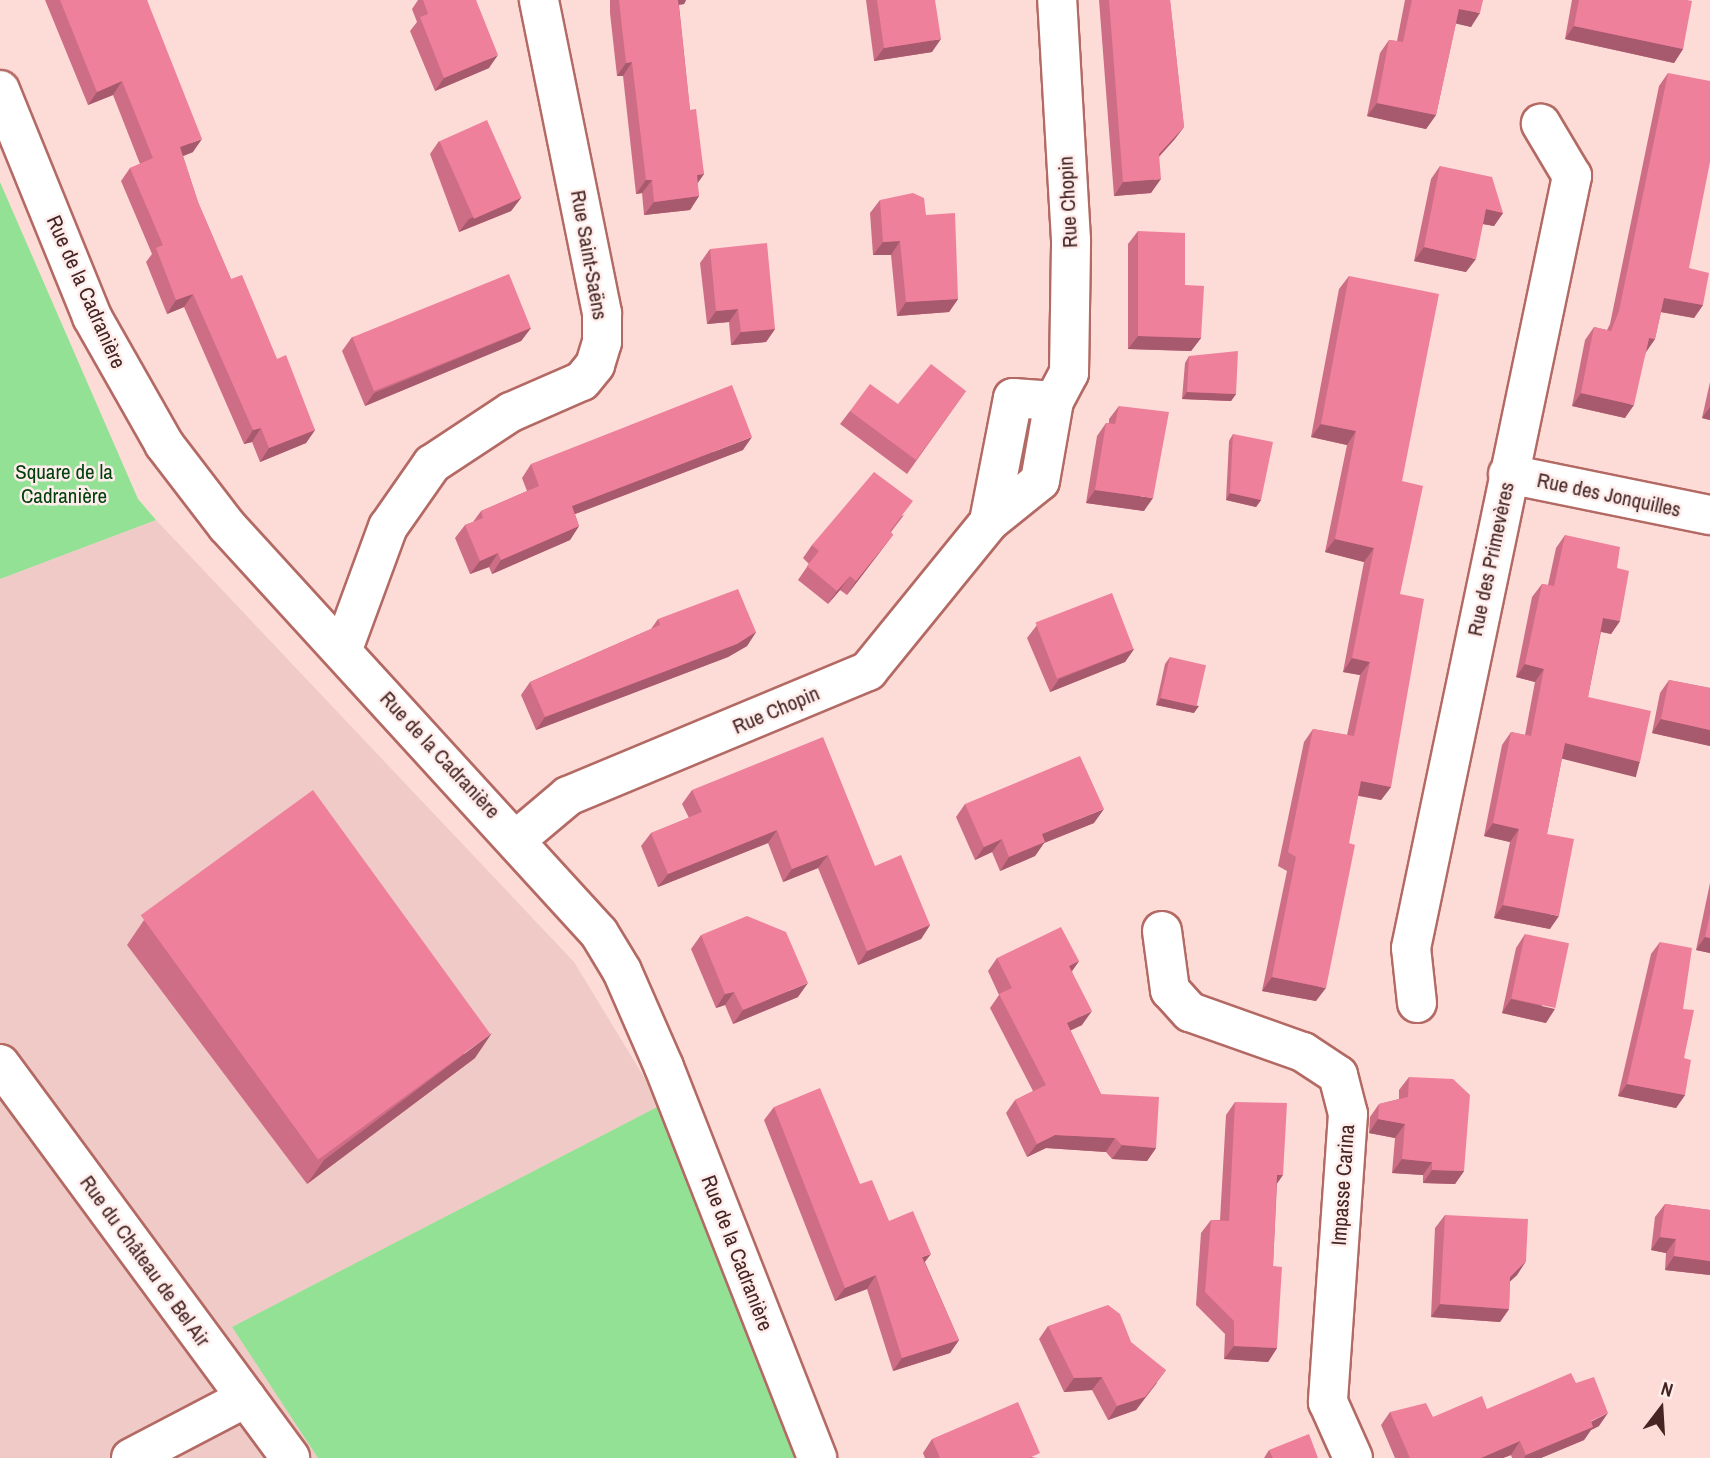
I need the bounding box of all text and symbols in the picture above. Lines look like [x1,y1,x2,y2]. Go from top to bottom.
street label: Rue Chopin [1053,155,1083,249]
street label: Rue Saint-Saëns [565,188,613,322]
street label: Rue de la Cadranière [41,212,131,372]
park label: Square de la Cadranière [15,459,113,509]
street label: Rue des Jonquilles [1535,467,1683,523]
street label: Rue des Primevères [1462,480,1520,638]
street label: Rue Chopin [729,680,823,740]
street label: Rue de la Cadranière [375,686,505,824]
street label: Impasse Carina [1326,1123,1360,1247]
street label: Rue du Château de Bel Air [74,1170,216,1352]
street label: Rue de la Cadranière [696,1172,778,1334]
north arrow [1626,1374,1696,1444]
text: N [1658,1375,1676,1403]

